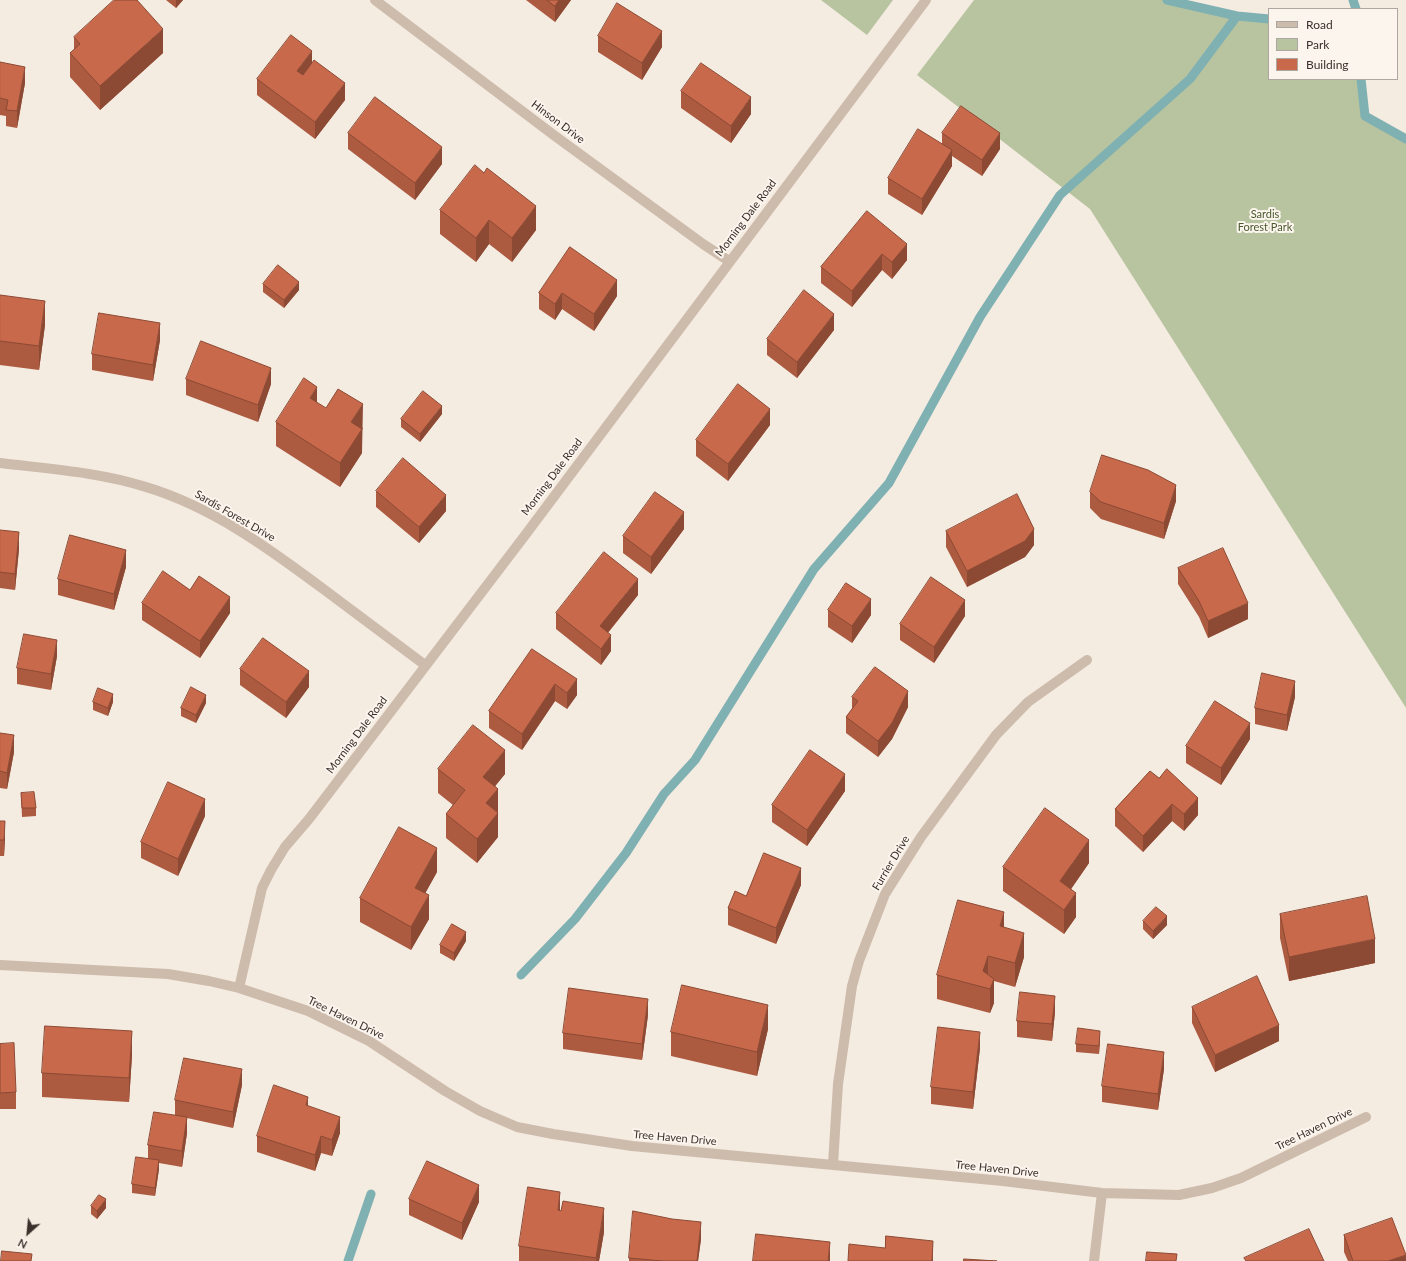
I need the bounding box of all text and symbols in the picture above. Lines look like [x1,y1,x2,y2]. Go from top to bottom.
legend [1268,8,1398,80]
text: Road [1306,17,1333,32]
text: Park [1306,37,1329,52]
text: Building [1306,57,1349,72]
street label: Hinson Drive [529,98,587,146]
street label: Morning Dale Road [713,177,779,259]
park label: Sardis Forest Park [1238,207,1292,233]
street label: Morning Dale Road [519,436,585,518]
street label: Sardis Forest Drive [192,488,278,544]
street label: Morning Dale Road [324,694,390,776]
street label: Furrier Drive [870,833,912,893]
street label: Tree Haven Drive [306,994,386,1042]
street label: Tree Haven Drive [1274,1105,1354,1153]
street label: Tree Haven Drive [633,1128,717,1148]
street label: Tree Haven Drive [955,1158,1039,1180]
north arrow [8,1213,48,1253]
text: N [16,1236,29,1252]

